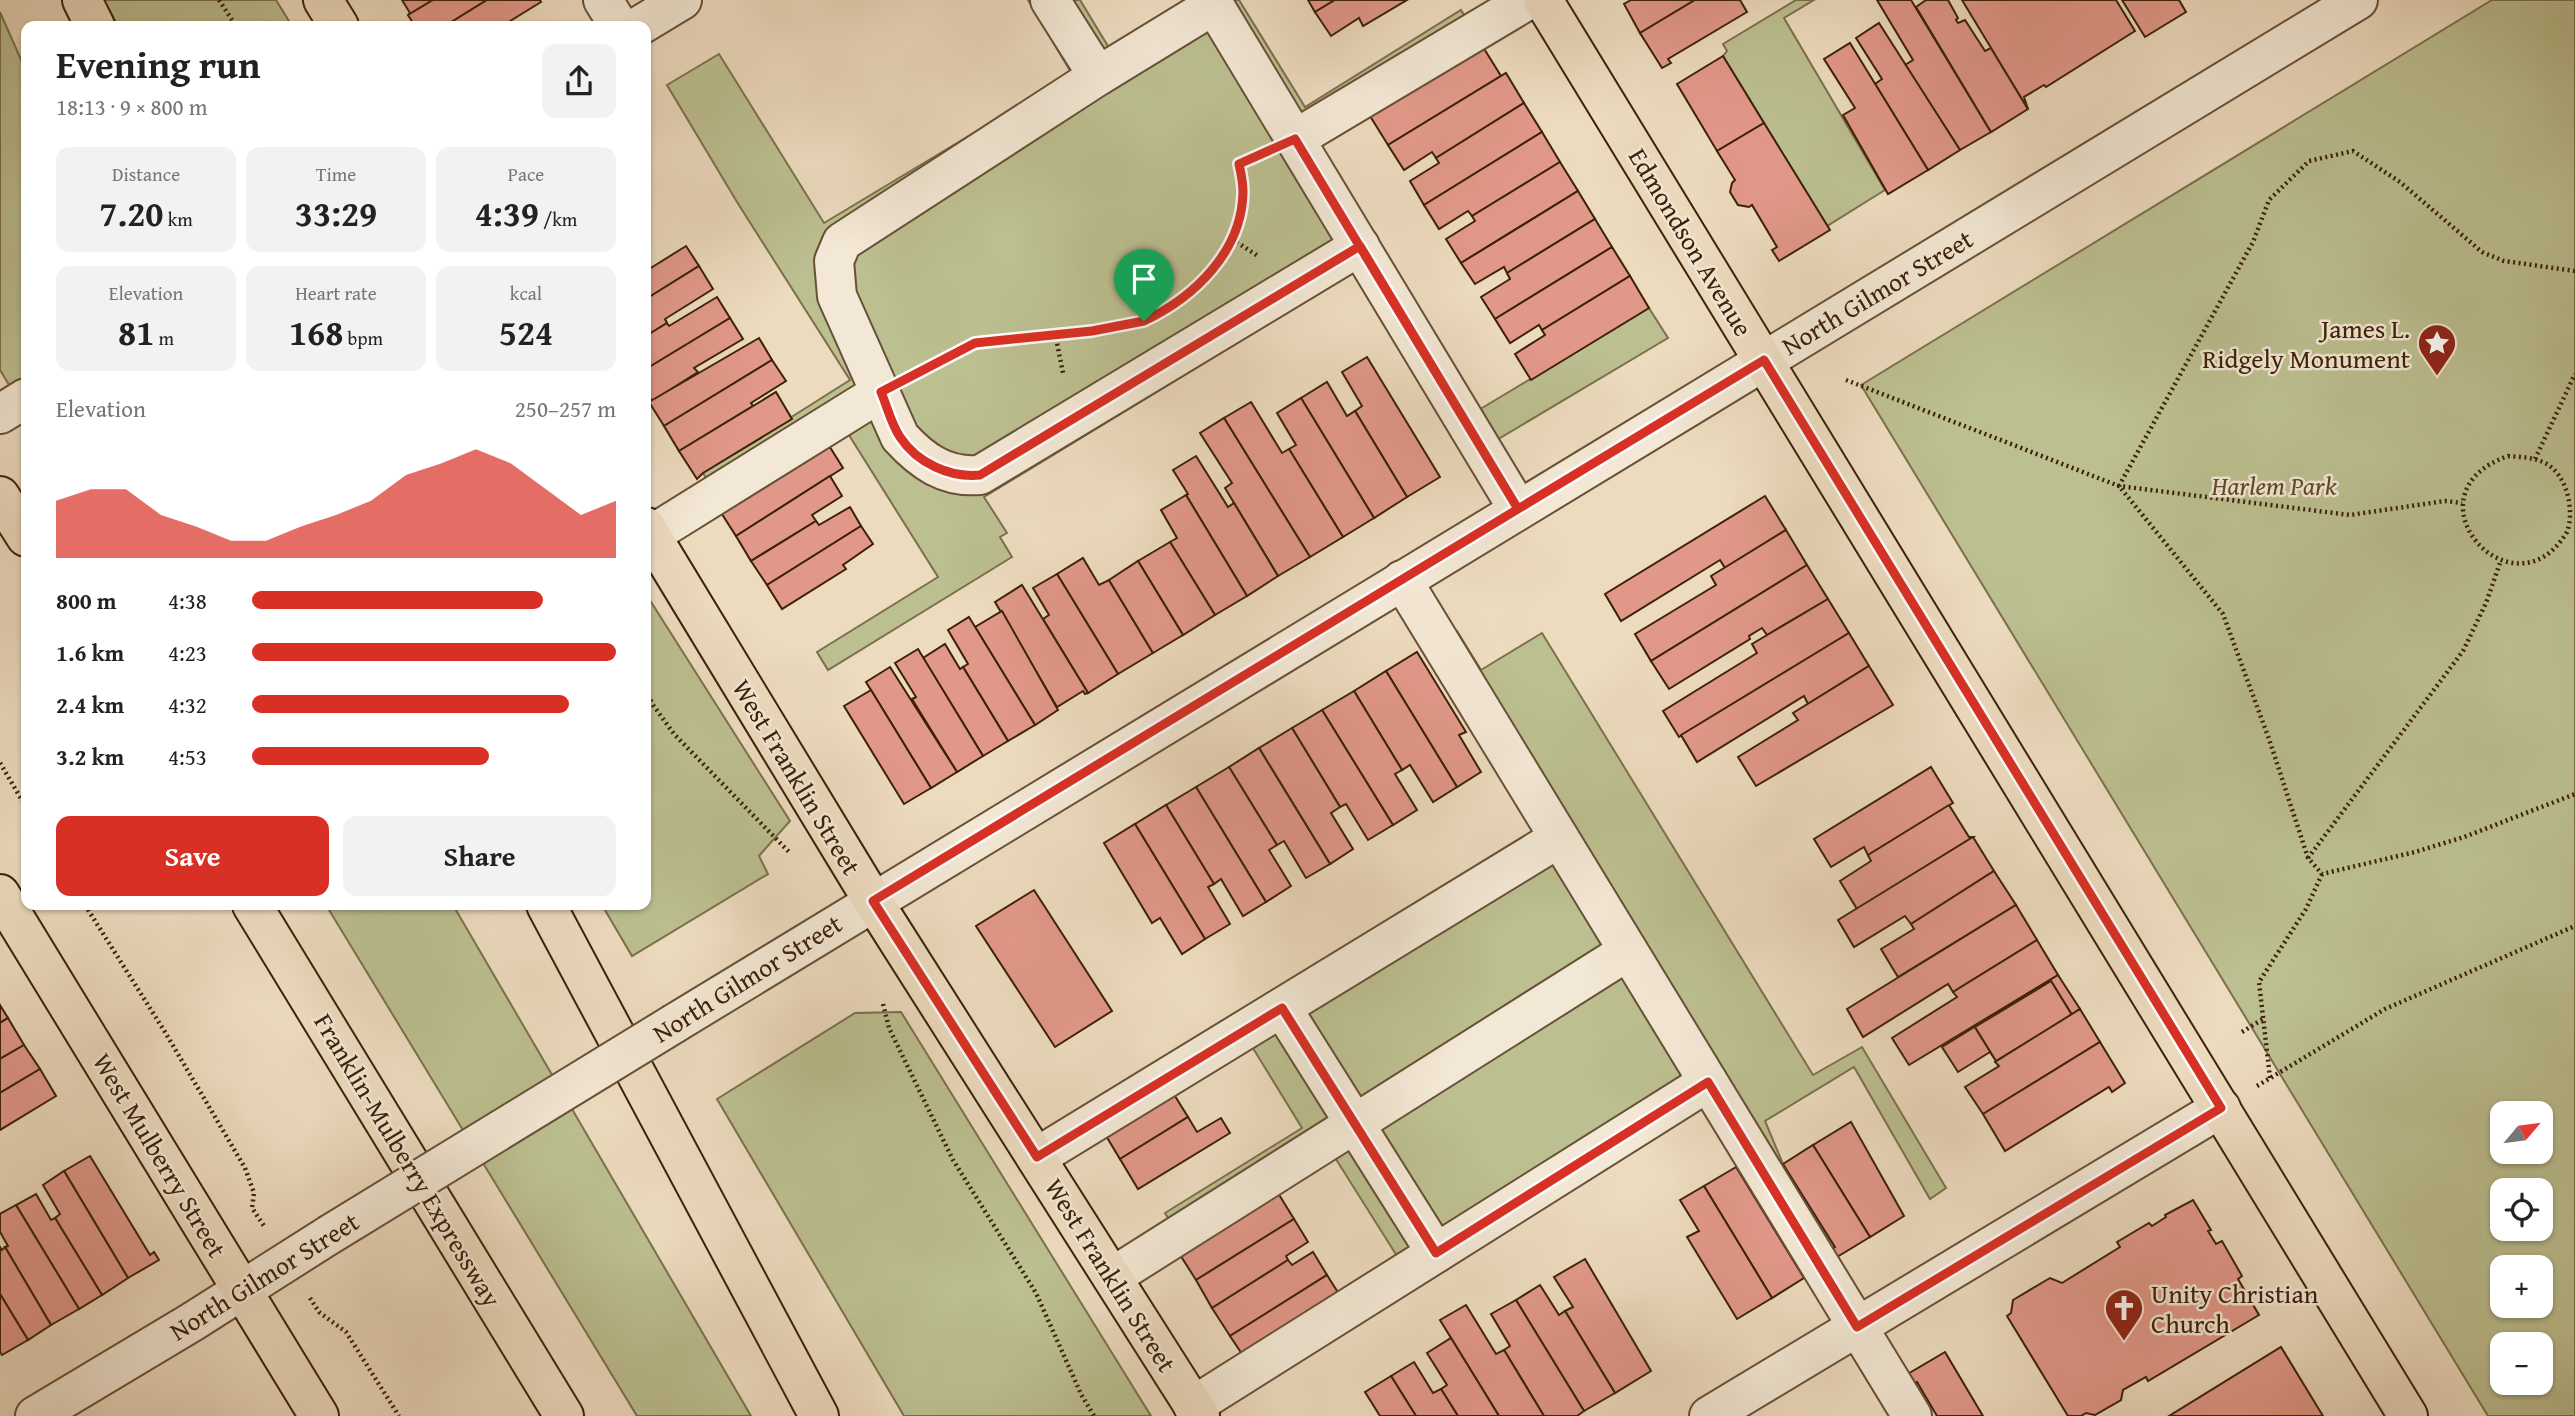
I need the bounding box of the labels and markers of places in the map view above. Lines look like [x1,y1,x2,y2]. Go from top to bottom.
pin [1114,249,1174,321]
place label: James L. Ridgely Monument [2202,309,2410,378]
place icon: James L. Ridgely Monument [2416,322,2458,377]
place label: Unity Christian Church [2151,1274,2319,1343]
church icon: Unity Christian Church [2103,1287,2145,1342]

